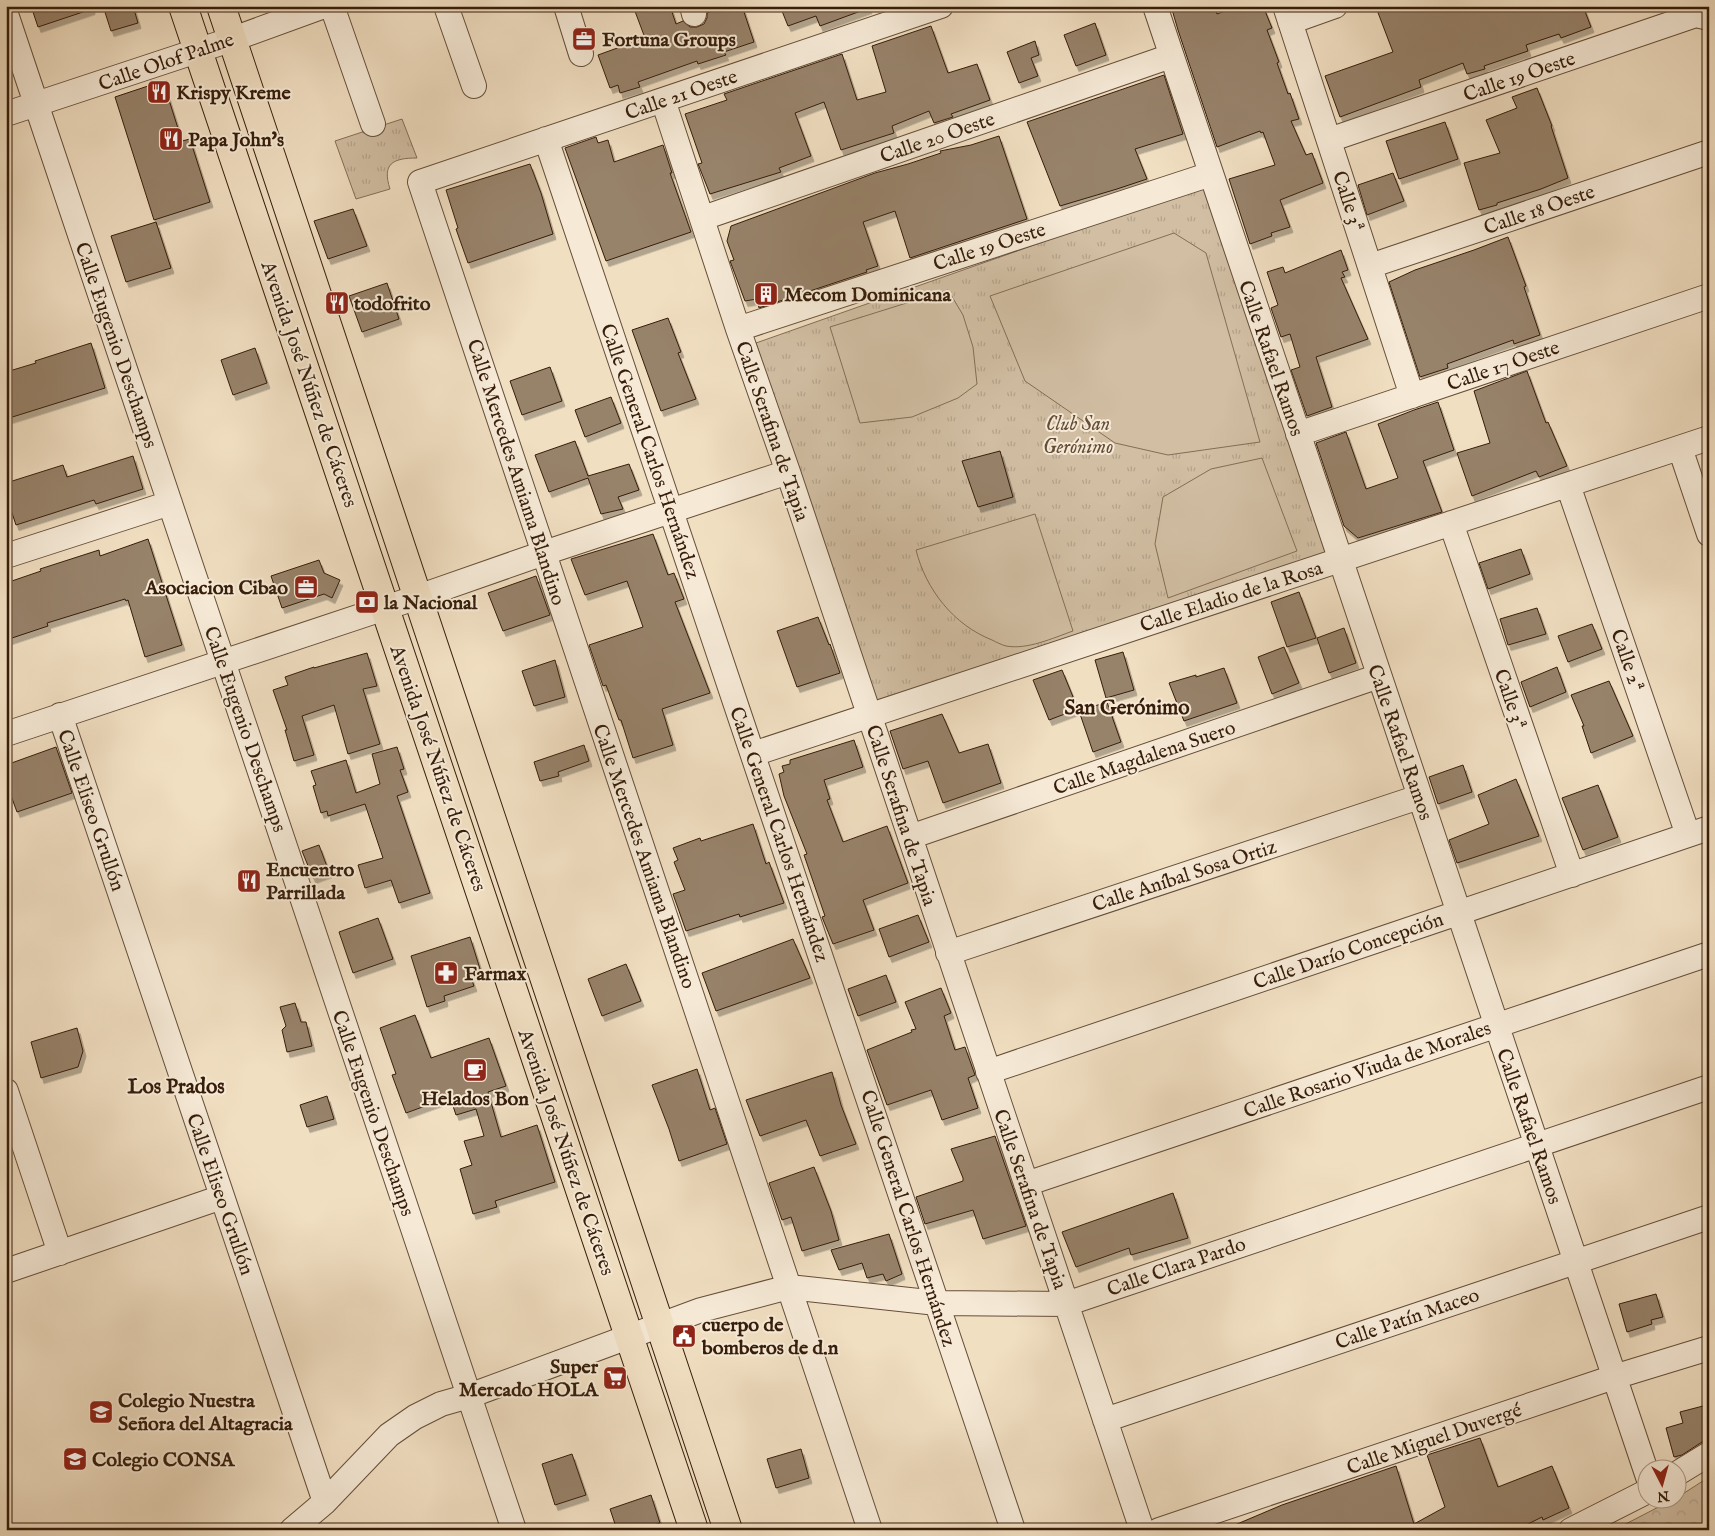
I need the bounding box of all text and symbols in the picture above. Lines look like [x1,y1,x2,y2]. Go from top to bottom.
office icon: Fortuna Groups [571,26,597,52]
street label: Calle Olof Palme [95,28,238,97]
place label: Fortuna Groups [602,28,736,53]
street label: Calle 19 Oeste [1460,47,1579,108]
street label: Calle 21 Oeste [622,64,741,126]
restaurant icon: Krispy Kreme [146,79,172,105]
place label: Krispy Kreme [176,81,291,106]
street label: Calle 20 Oeste [877,107,998,170]
restaurant icon: Papa John's [158,126,184,152]
place label: Papa John's [188,128,284,153]
street label: Calle 3ª [1326,168,1369,235]
street label: Calle 18 Oeste [1481,180,1598,241]
street label: Calle 19 Oeste [930,218,1049,277]
street label: Calle Eugenio Deschamps [69,239,163,452]
street label: Avenida José Núñez de Cáceres [254,257,363,511]
street label: Calle Rafael Ramos [1232,277,1309,440]
building icon: Mecom Dominicana [753,281,779,307]
place label: Mecom Dominicana [784,283,951,308]
restaurant icon: todofrito [324,290,350,316]
place label: todofrito [353,292,431,317]
street label: Calle General Carlos Hernández [594,321,705,582]
street label: Calle 17 Oeste [1444,335,1563,397]
street label: Calle Mercedes Amiama Blandino [461,336,571,609]
street label: Calle Serafina de Tapia [729,338,814,525]
park label: Club San Gerónimo [1043,412,1113,460]
street label: Calle Eladio de la Rosa [1137,556,1326,639]
office icon: Asociacion Cibao [293,574,319,600]
place label: Asociacion Cibao [144,576,288,601]
bank icon: la Nacional [354,589,380,615]
place label: la Nacional [383,591,478,616]
street label: Calle Eugenio Deschamps [198,623,292,836]
street label: Calle 2ª [1604,626,1649,695]
street label: Avenida José Núñez de Cáceres [383,641,492,895]
street label: Calle Rafael Ramos [1361,661,1438,824]
street label: Calle 3ª [1488,666,1532,733]
district label: San Gerónimo [1064,695,1190,722]
street label: Calle General Carlos Hernández [723,704,834,965]
street label: Calle Magdalena Suero [1050,715,1239,801]
street label: Calle Mercedes Amiama Blandino [586,721,701,992]
street label: Calle Serafina de Tapia [860,722,942,909]
street label: Calle Eliseo Grullón [51,726,130,895]
street label: Calle Aníbal Sosa Ortiz [1089,835,1280,918]
place label: Encuentro Parrillada [266,858,354,906]
restaurant icon: Encuentro Parrillada [236,868,262,894]
street label: Calle Darío Concepción [1250,907,1447,996]
pharmacy icon: Farmax [433,960,459,986]
place label: Farmax [464,962,526,987]
street label: Calle Eugenio Deschamps [326,1007,420,1220]
street label: Calle Rosario Viuda de Morales [1240,1016,1495,1125]
street label: Avenida José Núñez de Cáceres [511,1025,620,1279]
street label: Calle Rafael Ramos [1490,1045,1567,1208]
cafe icon: Helados Bon [462,1057,488,1083]
district label: Los Prados [127,1074,225,1101]
place label: Helados Bon [421,1087,529,1112]
street label: Calle General Carlos Hernández [854,1087,961,1350]
street label: Calle Serafina de Tapia [987,1106,1072,1293]
street label: Calle Eliseo Grullón [180,1110,259,1279]
street label: Calle Clara Pardo [1104,1232,1249,1303]
street label: Calle Patín Maceo [1332,1283,1483,1356]
place label: cuerpo de bomberos de d.n [701,1313,839,1361]
public building icon: cuerpo de bomberos de d.n [671,1323,697,1349]
place label: Super Mercado HOLA [459,1355,599,1403]
supermarket icon: Super Mercado HOLA [602,1365,628,1391]
place label: Colegio Nuestra Señora del Altagracia [118,1389,293,1437]
street label: Calle Miguel Duvergé [1344,1398,1525,1481]
school or university icon: Colegio Nuestra Señora del Altagracia [88,1399,114,1425]
school or university icon: Colegio CONSA [62,1446,88,1472]
place label: Colegio CONSA [92,1448,236,1473]
north arrow [1638,1458,1688,1508]
text: N [1656,1486,1671,1506]

